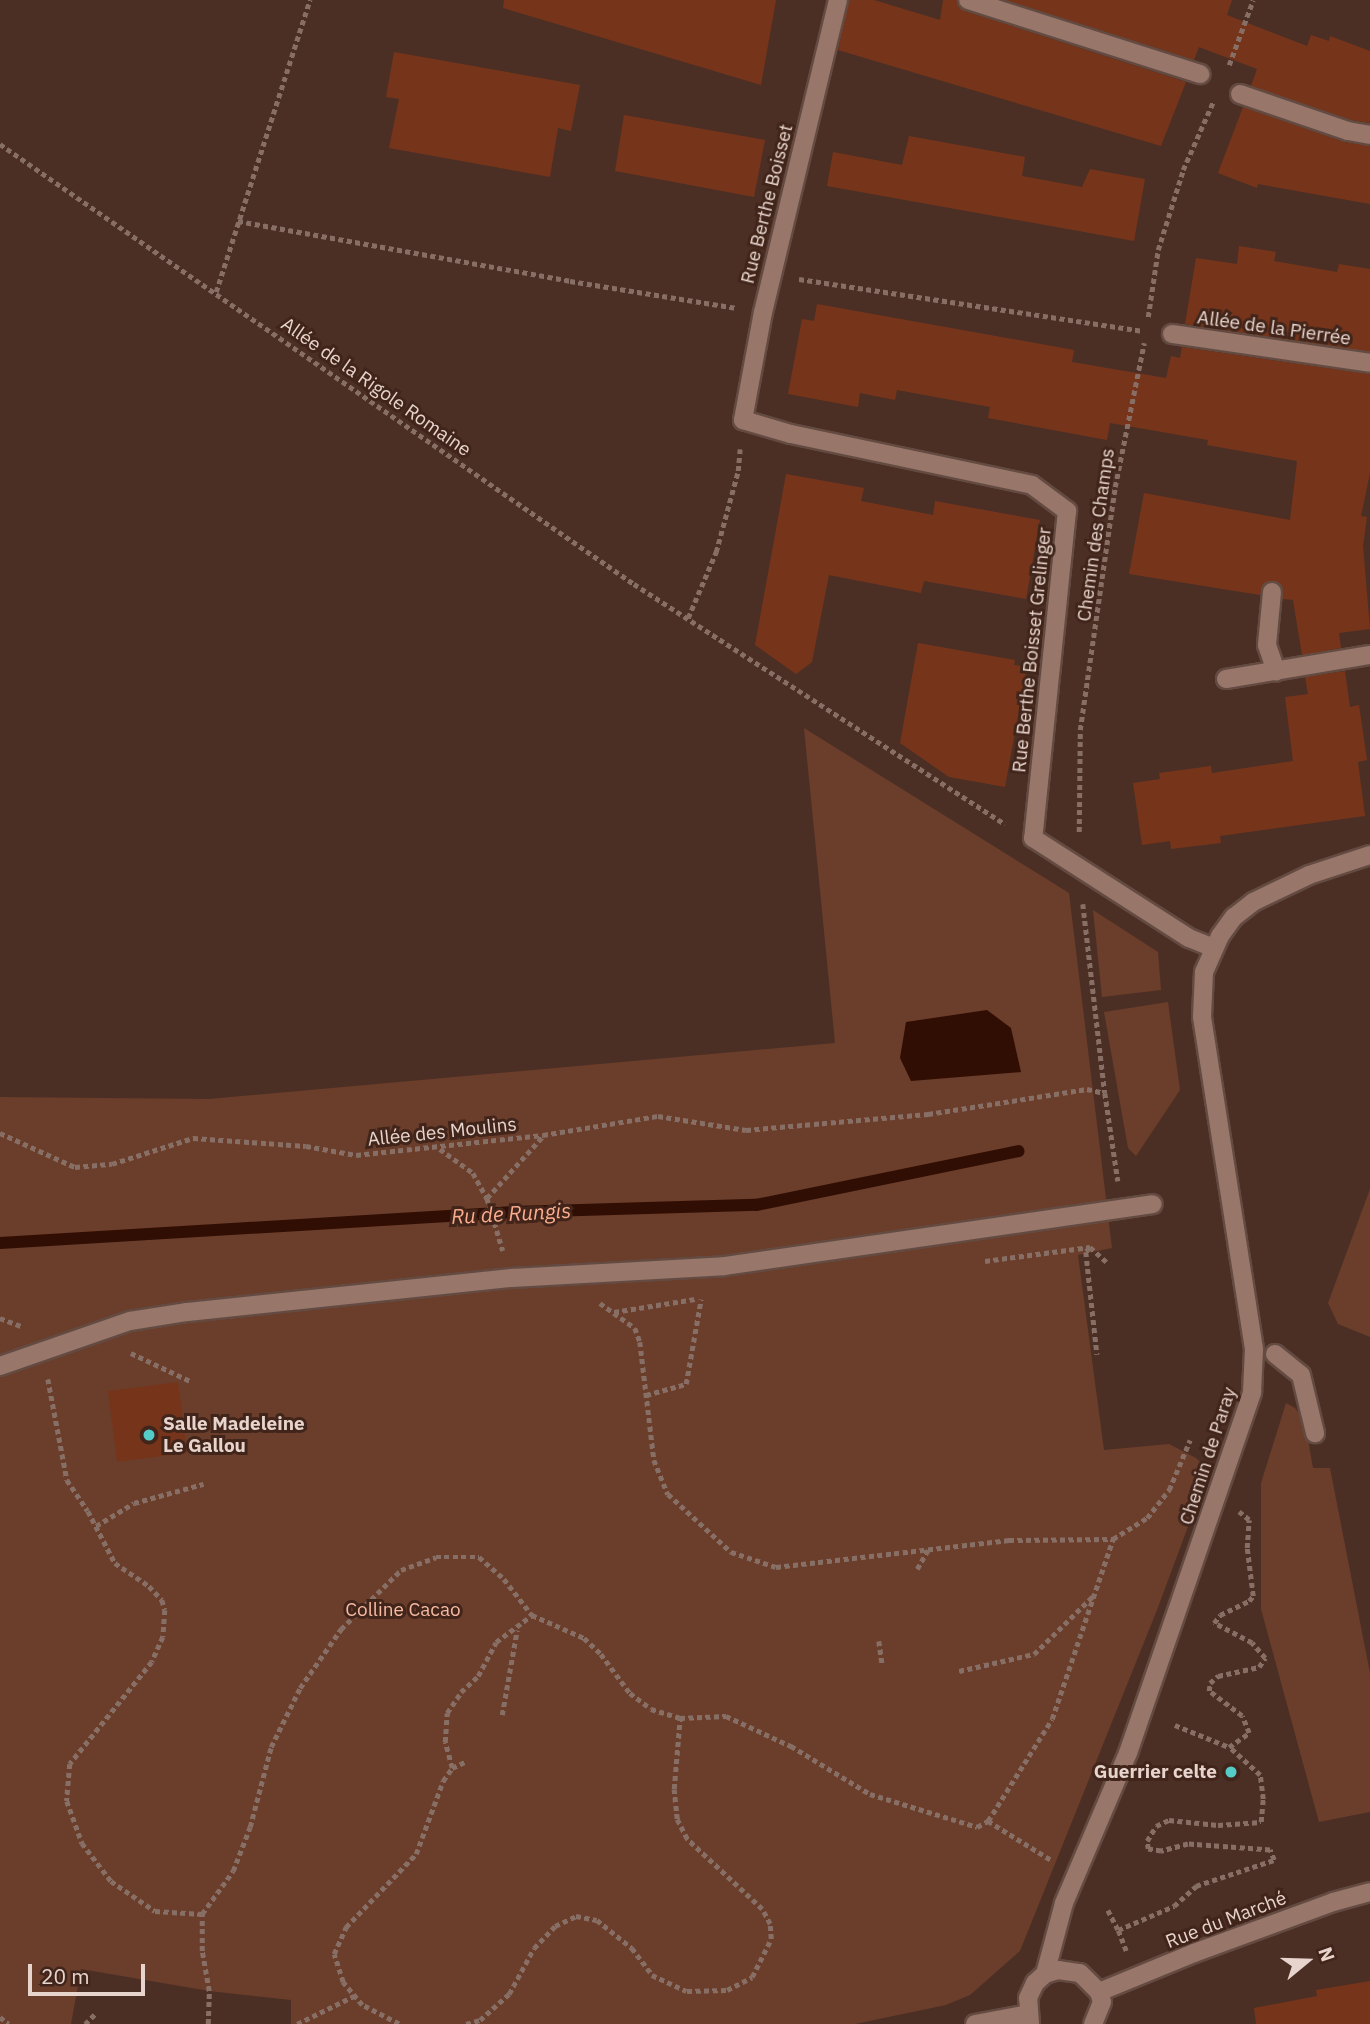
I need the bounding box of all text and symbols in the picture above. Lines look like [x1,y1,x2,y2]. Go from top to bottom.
street label: Rue Berthe Boisset [736,122,798,286]
street label: Allée de la Pierrée [1196,306,1352,350]
street label: Allée de la Rigole Romaine [277,313,475,461]
street label: Chemin des Champs [1073,447,1119,623]
street label: Rue Berthe Boisset Grelinger [1008,526,1056,774]
street label: Allée des Moulins [366,1113,518,1151]
water label: Ru de Rungis [450,1197,572,1229]
street label: Chemin de Paray [1175,1384,1241,1528]
place label: Salle Madeleine Le Gallou [163,1413,305,1457]
marker: Salle Madeleine Le Gallou [141,1427,157,1443]
park label: Colline Cacao [345,1599,461,1621]
place label: Guerrier celte [1094,1761,1217,1783]
marker: Guerrier celte [1223,1764,1239,1780]
street label: Rue du Marché [1162,1887,1290,1953]
north arrow [1272,1926,1342,1996]
text: N [1313,1944,1340,1965]
scale bar [32,1951,149,1995]
text: 20 m [41,1962,90,1990]

